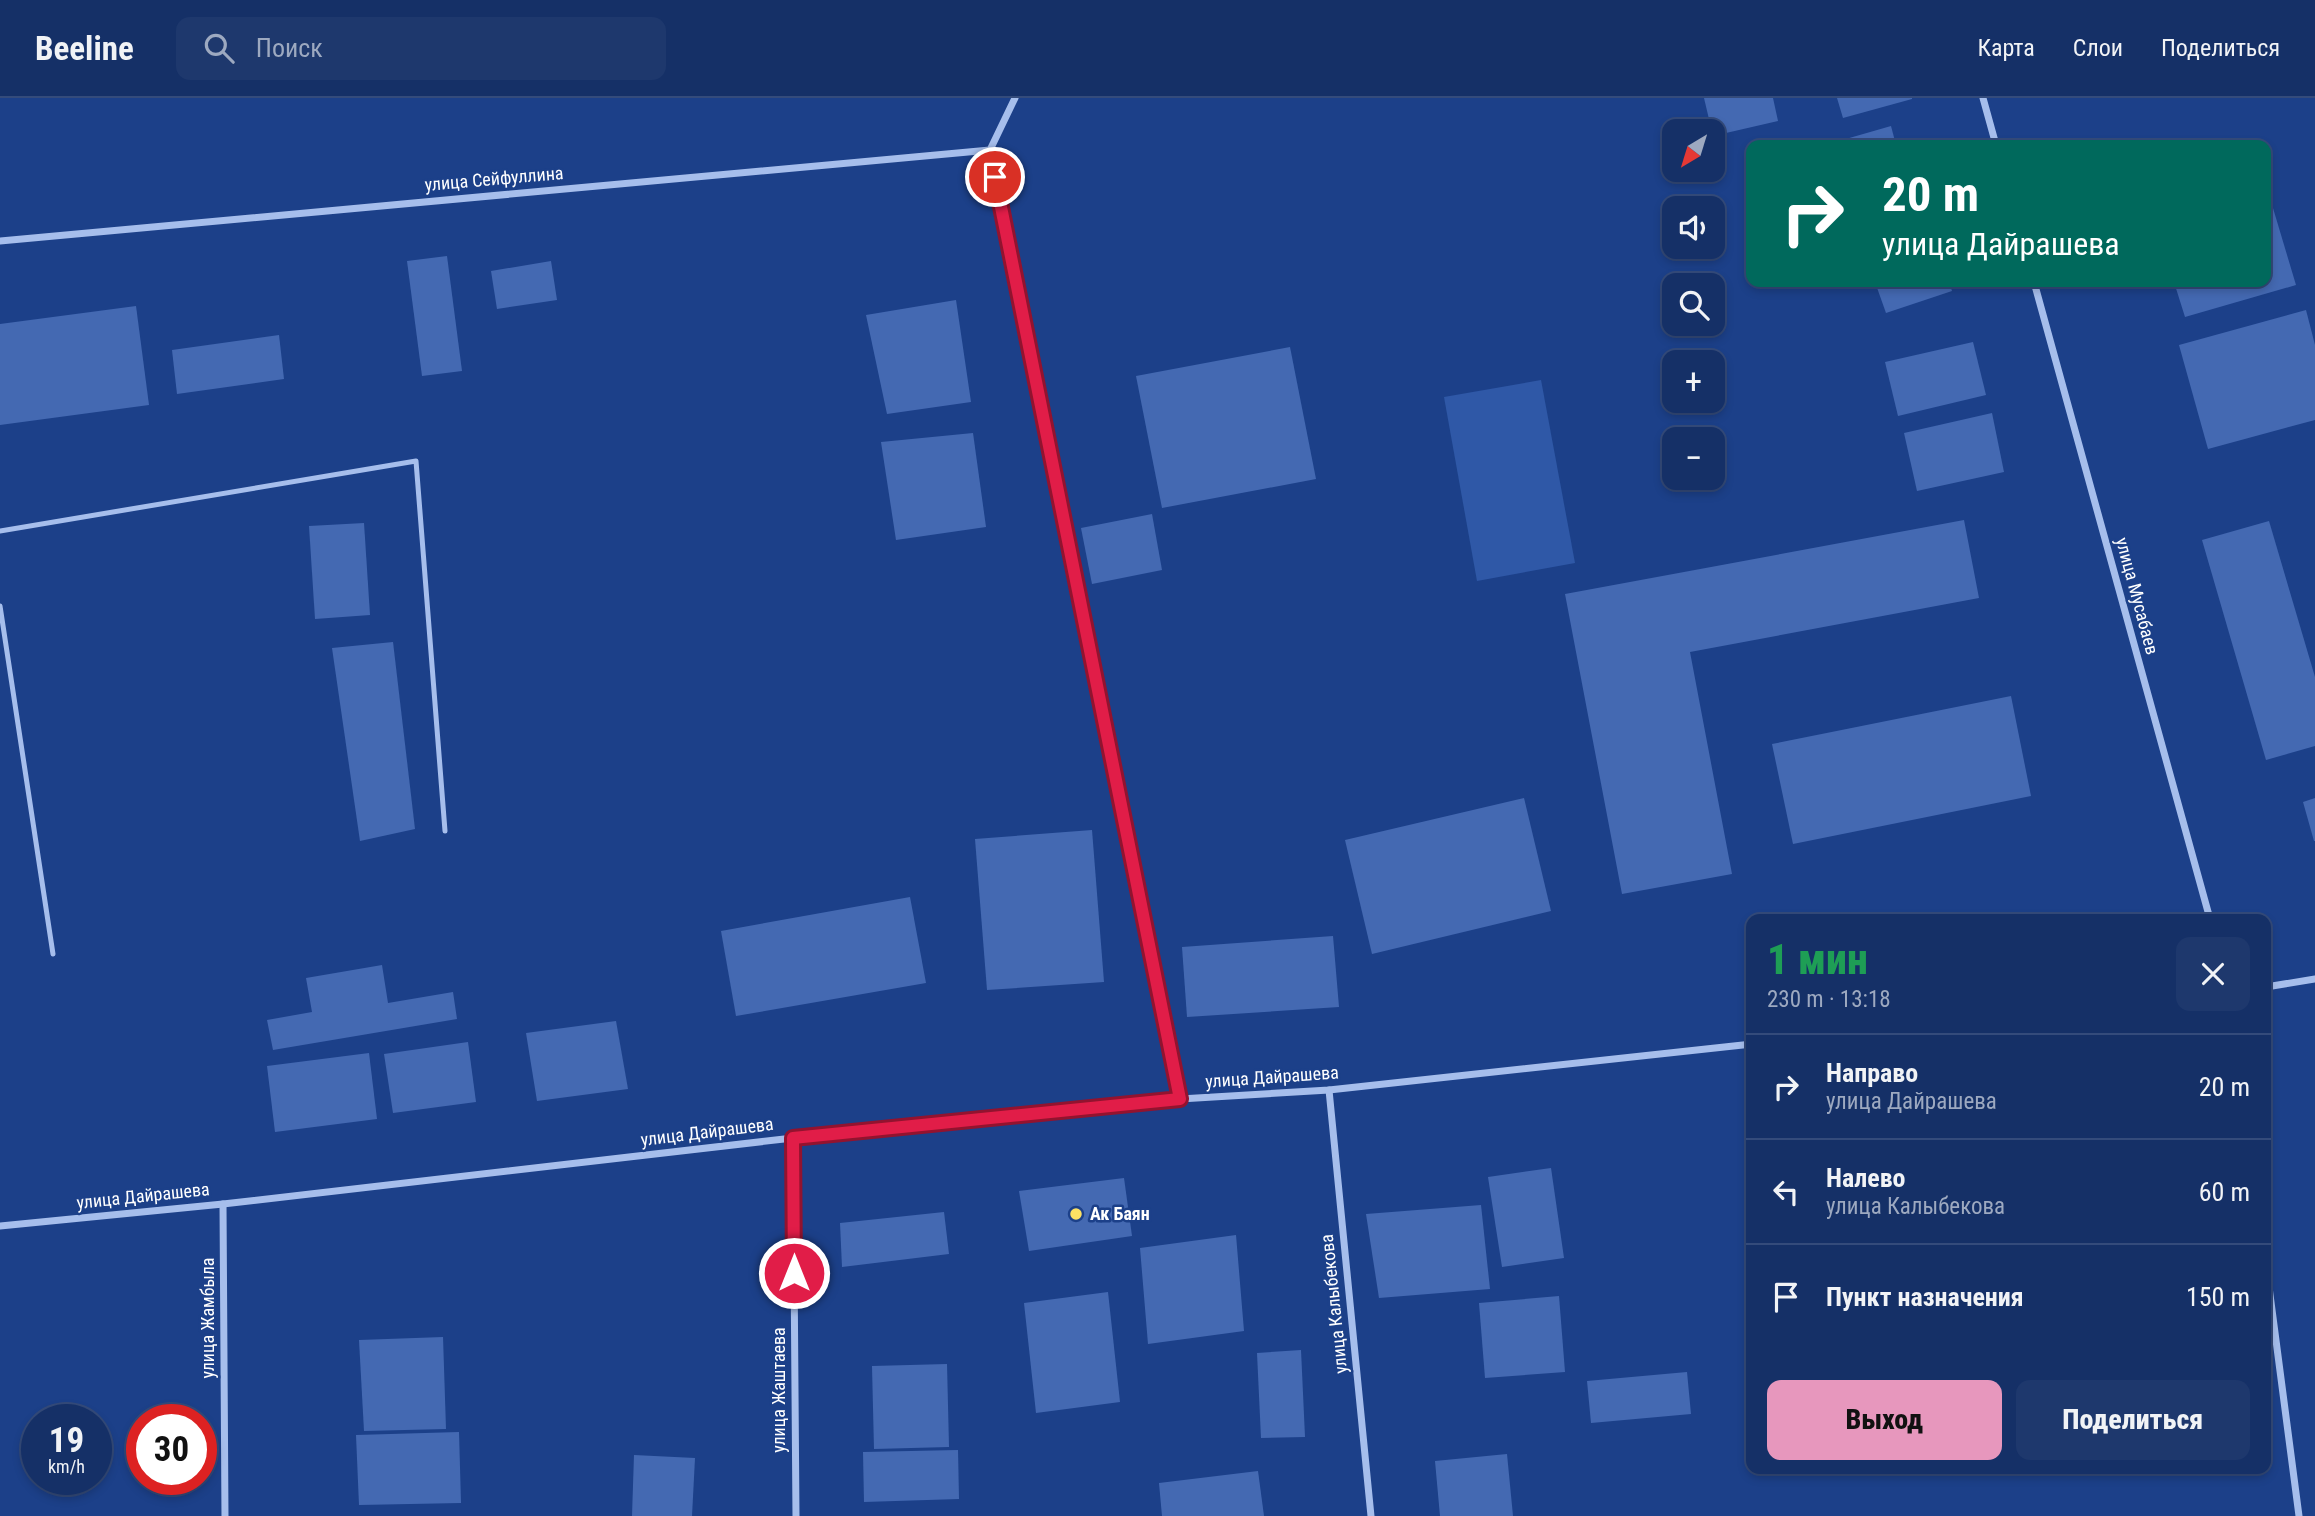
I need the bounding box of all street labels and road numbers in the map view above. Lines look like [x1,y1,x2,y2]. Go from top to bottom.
street label: улица Сейфуллина [424,162,564,195]
street label: улица Мусабаев [2112,535,2163,657]
street label: улица Дайрашева [1205,1061,1339,1092]
street label: улица Дайрашева [639,1113,775,1150]
street label: улица Дайрашева [75,1178,211,1213]
street label: улица Калыбекова [1316,1233,1351,1375]
street label: улица Жамбыла [197,1258,218,1378]
street label: улица Жаштаева [768,1327,789,1453]

